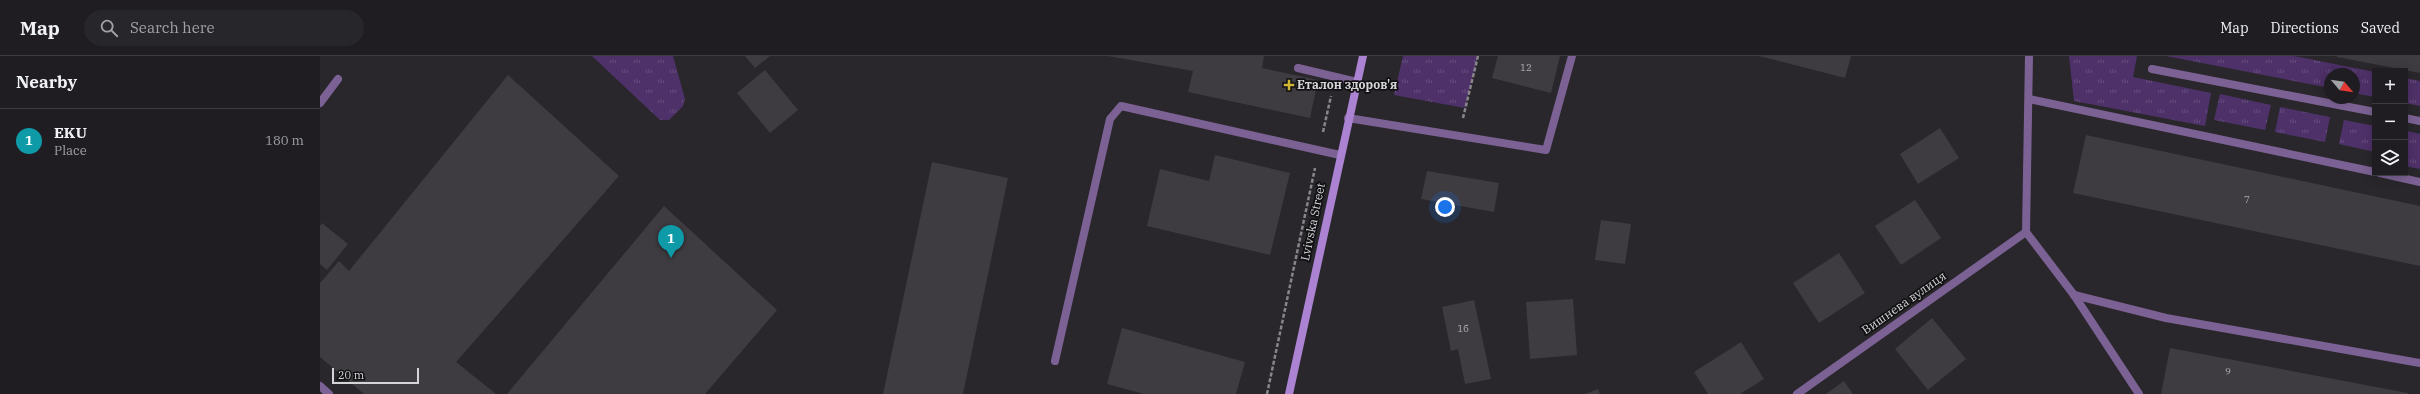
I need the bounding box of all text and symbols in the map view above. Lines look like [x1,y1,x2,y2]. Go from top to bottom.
search box [84,10,364,46]
text: Map [20,16,60,40]
icon: search [98,17,120,39]
text: Search here [130,18,214,37]
text: Map [2220,19,2249,37]
text: Directions [2271,19,2339,37]
text: Saved [2361,19,2400,37]
house number: 12 [1520,61,1532,74]
north arrow [2324,68,2360,104]
map controls [2372,68,2408,176]
button: + [2372,68,2408,104]
text: Nearby [16,71,77,93]
place label: Еталон здоров'я [1297,77,1397,92]
marker: Еталон здоров'я [1284,80,1294,90]
button: − [2372,104,2408,140]
text: EKU [54,123,87,142]
text: 1 [25,132,33,149]
text: 180 m [265,132,304,149]
button: layers [2372,140,2408,176]
text: Place [54,142,87,159]
street label: Lvivska Street [1297,182,1328,262]
house number: 7 [2244,193,2250,206]
your location [1435,197,1455,217]
pin: 1 [658,225,684,258]
street label: Вишнева вулиця [1859,268,1949,337]
house number: 1б [1457,322,1469,335]
house number: 9 [2225,365,2231,378]
scale bar [332,366,419,385]
text: 20 m [338,368,364,382]

